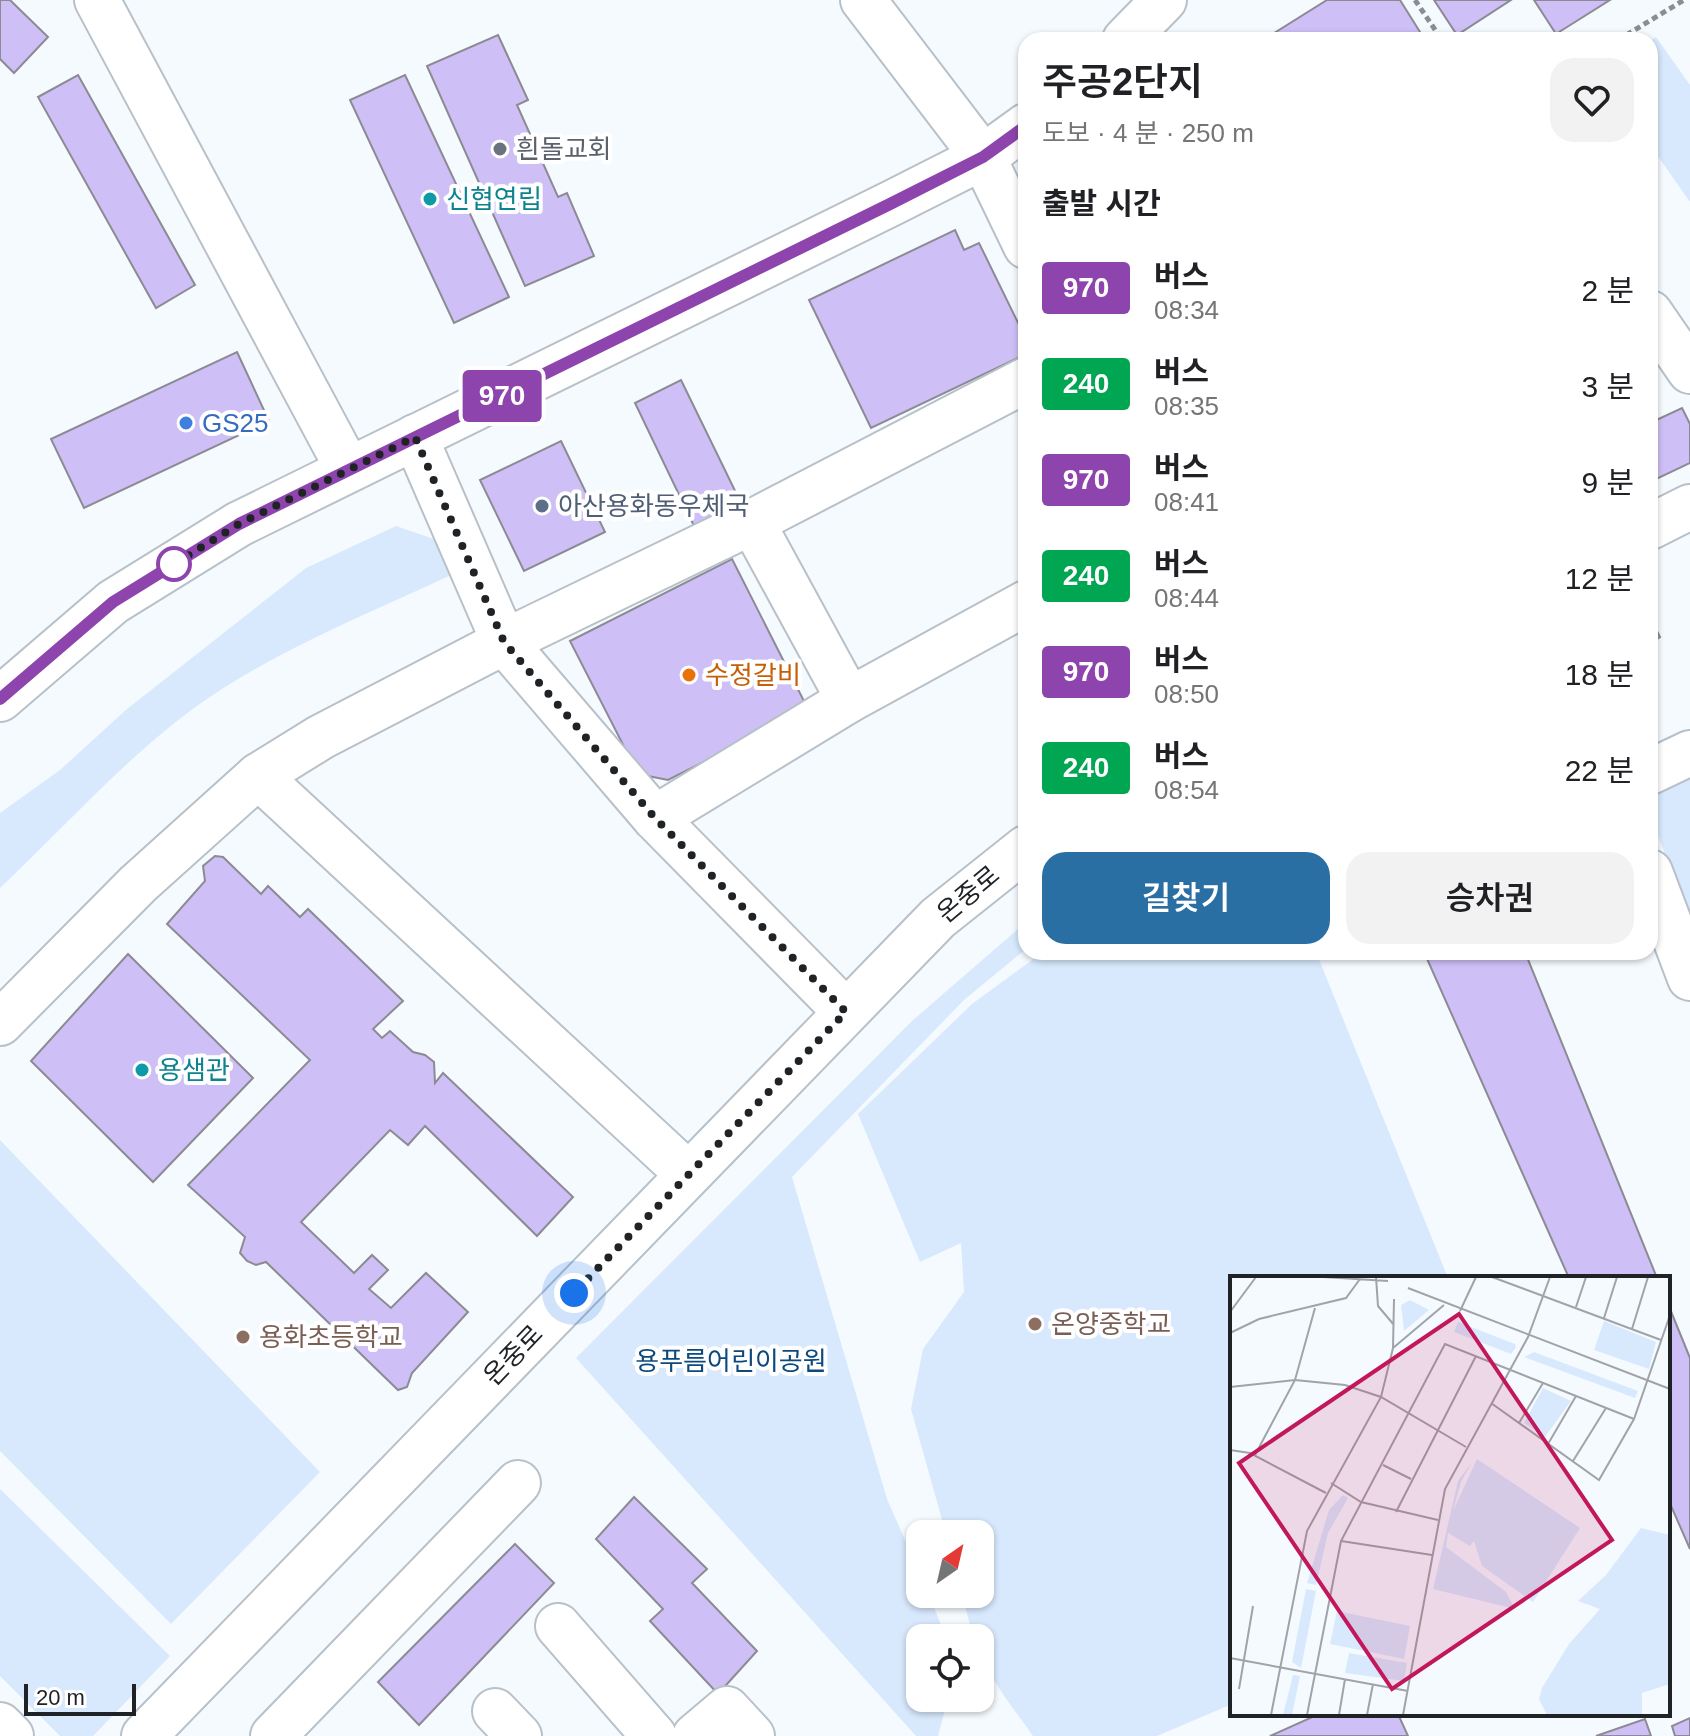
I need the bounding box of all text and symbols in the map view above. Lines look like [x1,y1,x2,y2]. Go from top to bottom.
button: heart [1550,58,1634,142]
text: 주공2단지 [1042,61,1203,103]
text: 도보 · 4 분 · 250 m [1042,118,1254,148]
place label: 흰돌교회 [516,134,612,164]
marker: 흰돌교회 [491,140,509,158]
place label: 신협연립 [446,184,542,214]
text: 출발 시간 [1042,187,1161,220]
marker: 신협연립 [421,190,439,208]
text: 버스 [1154,259,1209,292]
text: 970 [1063,272,1109,303]
text: 2 분 [1581,274,1634,307]
text: 08:34 [1154,295,1219,325]
text: 버스 [1154,355,1209,388]
text: 240 [1063,368,1109,399]
line badge: 970 [456,370,548,422]
text: 3 분 [1581,370,1634,403]
text: 970 [479,380,525,411]
text: 08:35 [1154,391,1219,421]
place label: GS25 [202,408,269,438]
marker: GS25 [177,414,195,432]
text: 버스 [1154,451,1209,484]
text: 970 [1063,464,1109,495]
text: 9 분 [1581,466,1634,499]
text: 08:41 [1154,487,1219,517]
place label: 아산용화동우체국 [558,491,749,521]
marker: 아산용화동우체국 [533,497,551,515]
unlabelled marker [157,547,191,581]
text: 버스 [1154,547,1209,580]
text: 240 [1063,560,1109,591]
text: 12 분 [1565,562,1634,595]
text: 08:44 [1154,583,1219,613]
text: 버스 [1154,643,1209,676]
text: 970 [1063,656,1109,687]
text: 18 분 [1565,658,1634,691]
place label: 수정갈비 [705,660,801,690]
marker: 수정갈비 [680,666,698,684]
text: 08:50 [1154,679,1219,709]
text: 버스 [1154,739,1209,772]
text: 240 [1063,752,1109,783]
text: 22 분 [1565,754,1634,787]
text: 08:54 [1154,775,1219,805]
button: 길찾기 [1042,852,1330,944]
button: 승차권 [1346,852,1634,944]
street label: 온중로 [931,859,1005,929]
place label: 용샘관 [158,1055,230,1085]
marker: 용샘관 [133,1061,151,1079]
your location [554,1273,594,1313]
inset map [1230,1276,1670,1716]
place label: 온양중학교 [1051,1309,1171,1339]
marker: 온양중학교 [1026,1315,1044,1333]
street label: 온중로 [477,1319,549,1391]
place label: 용화초등학교 [259,1322,403,1352]
marker: 용화초등학교 [234,1328,252,1346]
park label: 용푸름어린이공원 [635,1346,827,1376]
north arrow [906,1520,994,1608]
map controls [906,1520,994,1712]
button: locate [906,1624,994,1712]
scale bar [24,1680,136,1716]
text: 20 m [36,1685,85,1710]

